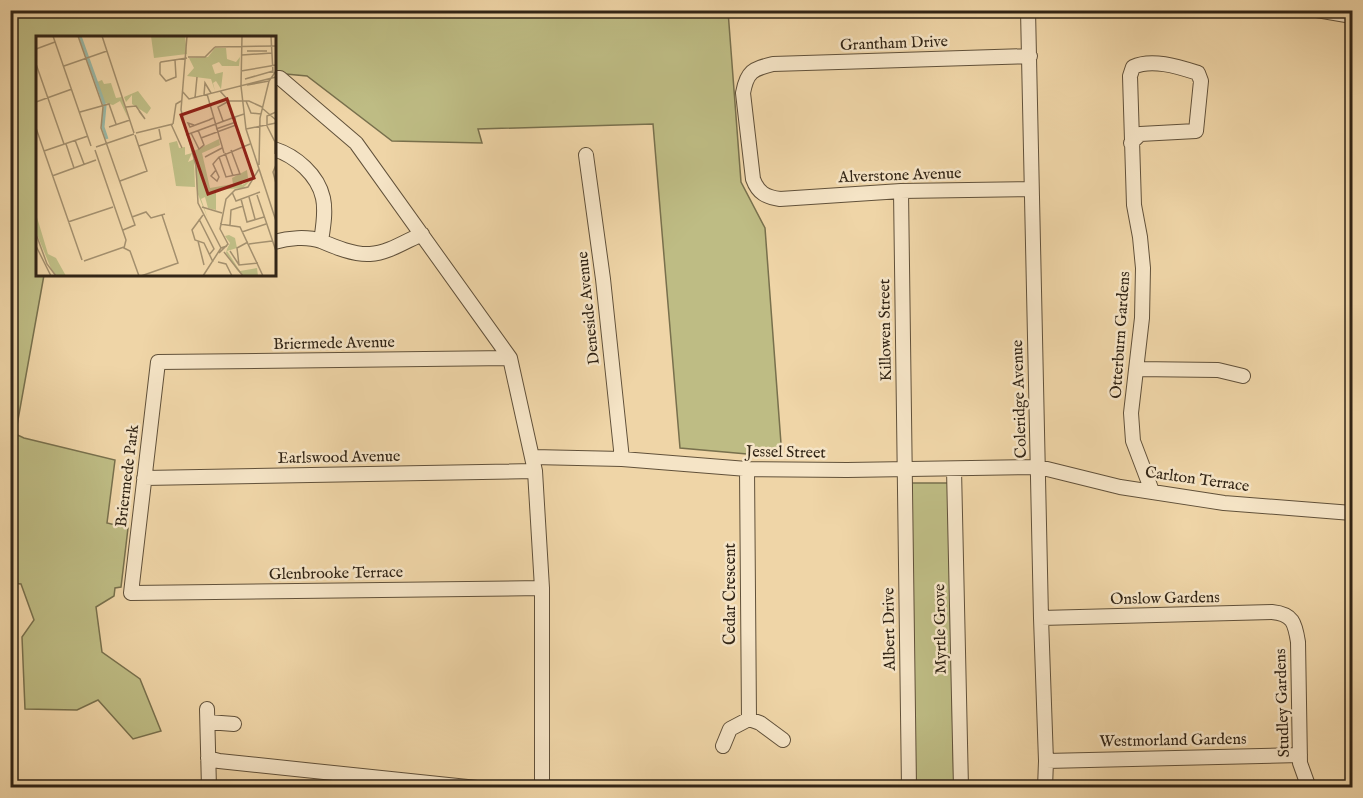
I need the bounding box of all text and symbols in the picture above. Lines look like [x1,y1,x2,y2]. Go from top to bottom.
street label: Grantham Drive [840,32,948,56]
inset map [36,36,276,276]
street label: Alverstone Avenue [837,164,962,188]
street label: Deneside Avenue [573,250,605,366]
street label: Otterburn Gardens [1107,270,1135,399]
street label: Killowen Street [875,278,897,381]
street label: Briermede Avenue [273,333,395,355]
street label: Coleridge Avenue [1008,339,1032,459]
street label: Briermede Park [112,423,144,529]
street label: Jessel Street [744,442,827,464]
street label: Earlswood Avenue [278,447,400,469]
street label: Carlton Terrace [1144,463,1250,497]
street label: Cedar Crescent [721,543,741,645]
street label: Glenbrooke Terrace [269,563,403,585]
street label: Myrtle Grove [930,584,952,674]
street label: Albert Drive [879,587,901,672]
street label: Onslow Gardens [1110,588,1220,610]
street label: Studley Gardens [1271,648,1295,758]
street label: Westmorland Gardens [1099,730,1247,752]

